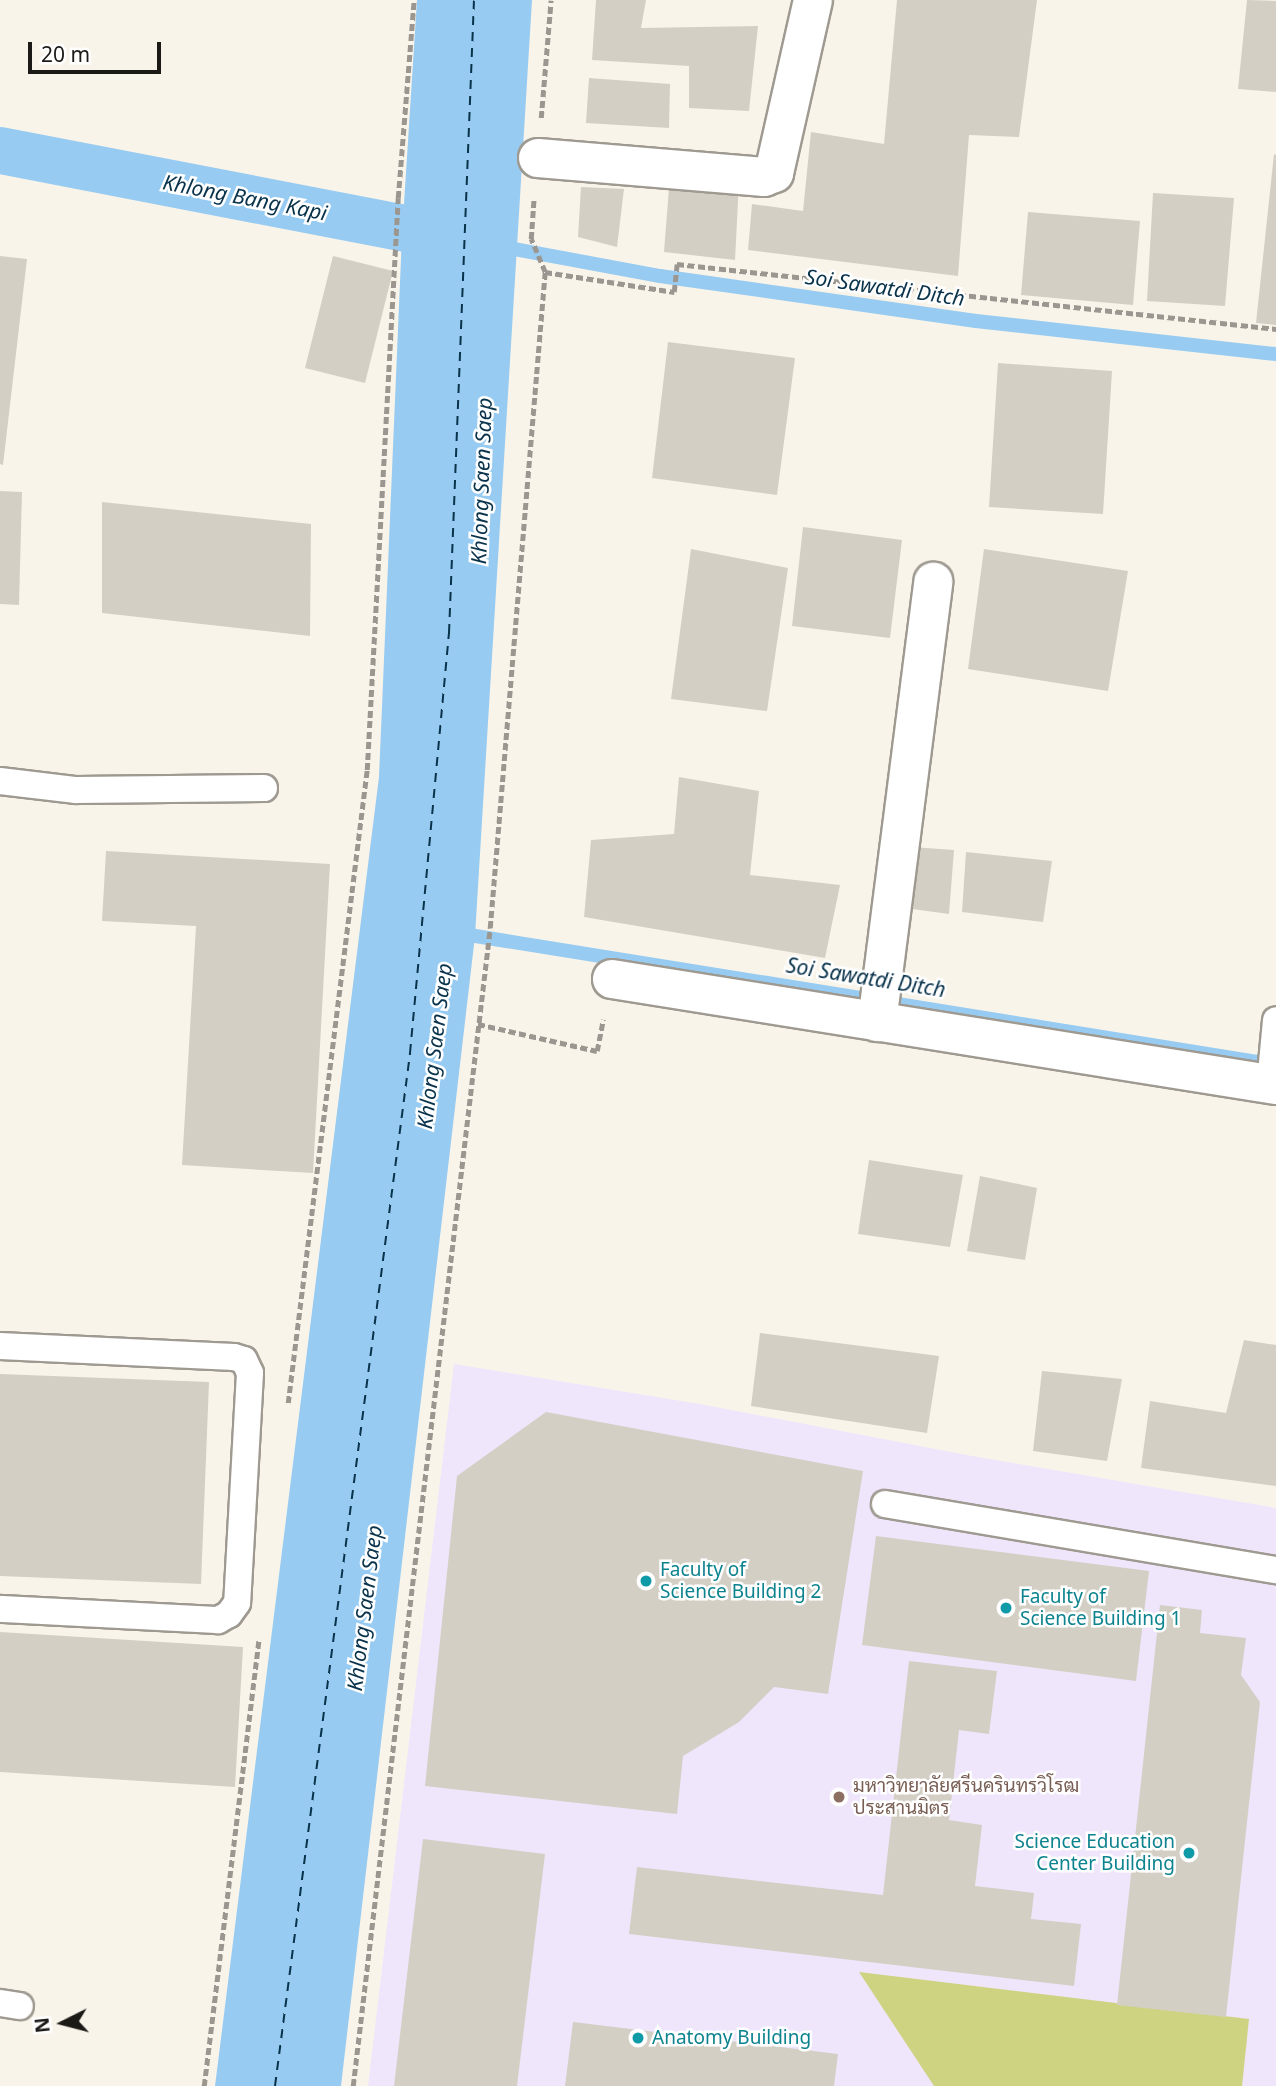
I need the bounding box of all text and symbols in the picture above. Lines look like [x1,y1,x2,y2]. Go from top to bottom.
scale bar [32,28,164,72]
text: 20 m [41,40,90,68]
water label: Khlong Bang Kapi [161,169,329,225]
water label: Soi Sawatdi Ditch [804,263,966,311]
water label: Khlong Saen Saep [465,397,497,565]
water label: Soi Sawatdi Ditch [785,952,947,1002]
water label: Khlong Saen Saep [411,962,457,1130]
water label: Khlong Saen Saep [341,1524,387,1692]
place label: Faculty of Science Building 2 [660,1559,821,1603]
marker: Faculty of Science Building 2 [638,1573,654,1589]
place label: Faculty of Science Building 1 [1020,1586,1181,1630]
marker: Faculty of Science Building 1 [998,1600,1014,1616]
place label: มหาวิทยาลัยศรีนครินทรวิโรฒ ประสานมิตร [853,1775,1079,1819]
marker: มหาวิทยาลัยศรีนครินทรวิโรฒ ประสานมิตร [831,1789,847,1805]
place label: Science Education Center Building [1015,1831,1175,1875]
marker: Science Education Center Building [1181,1845,1197,1861]
north arrow [28,1988,98,2058]
text: N [28,2016,56,2034]
place label: Anatomy Building [652,2027,811,2049]
marker: Anatomy Building [630,2030,646,2046]

